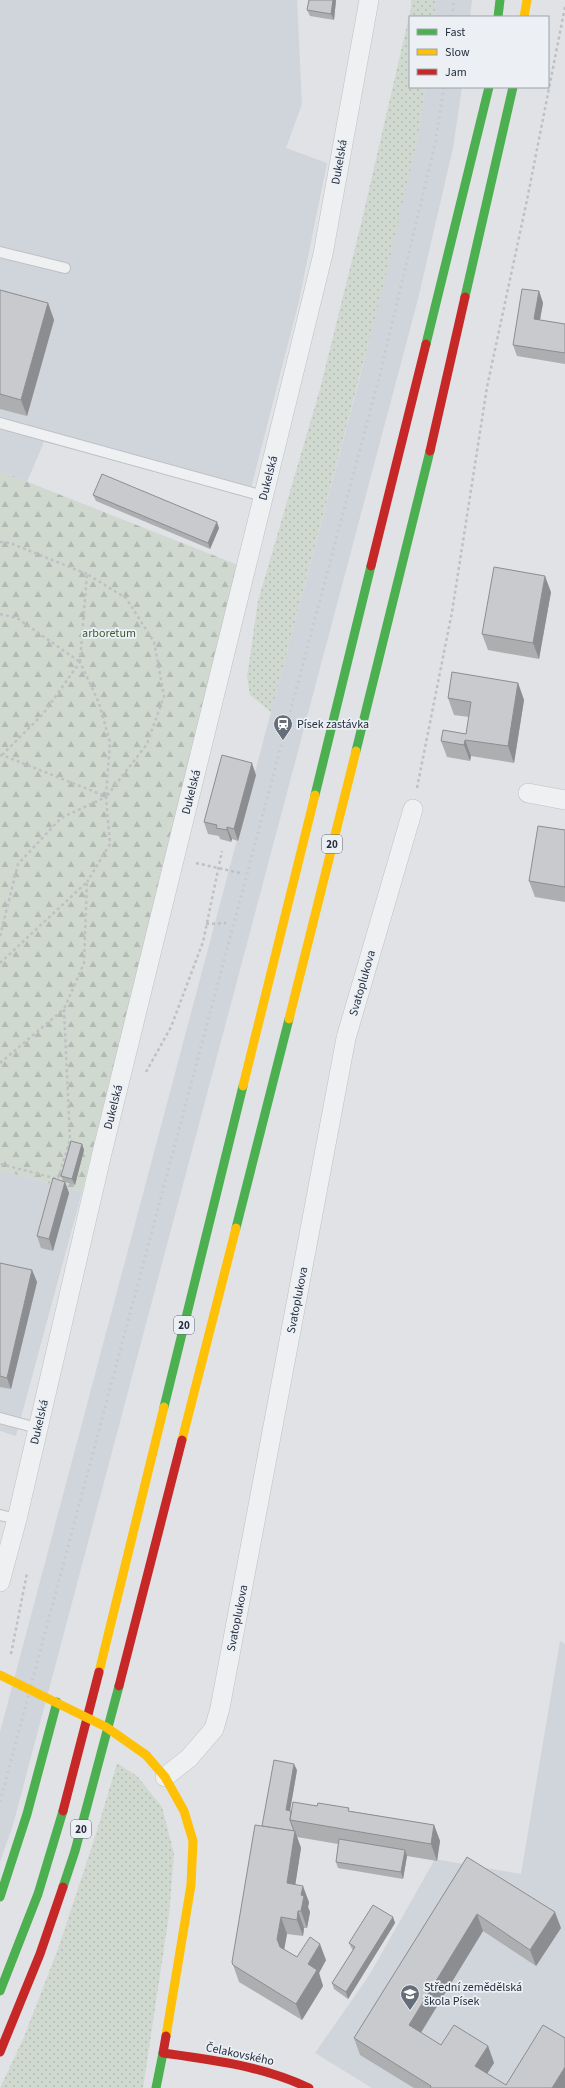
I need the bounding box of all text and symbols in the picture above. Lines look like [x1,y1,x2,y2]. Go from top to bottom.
legend [409,16,549,88]
text: Fast [445,24,465,41]
text: Slow [445,44,470,61]
text: Jam [445,64,467,81]
street label: Dukelská [327,138,352,186]
street label: Dukelská [255,454,282,502]
park label: arboretum [82,625,136,642]
station icon: Písek zastávka [272,713,294,741]
place label: Písek zastávka [297,716,369,733]
street label: Dukelská [178,768,205,816]
road number: 20 [322,835,342,853]
street label: Svatoplukova [345,948,380,1018]
street label: Dukelská [100,1083,127,1131]
street label: Svatoplukova [283,1265,312,1335]
road number: 20 [174,1316,194,1334]
street label: Dukelská [26,1398,53,1446]
street label: Svatoplukova [223,1583,252,1653]
road number: 20 [71,1820,91,1838]
place label: Střední zemědělská škola Písek [424,1979,522,2010]
school or university icon: Střední zemědělská škola Písek [399,1983,421,2011]
street label: Čelakovského [204,2039,276,2070]

